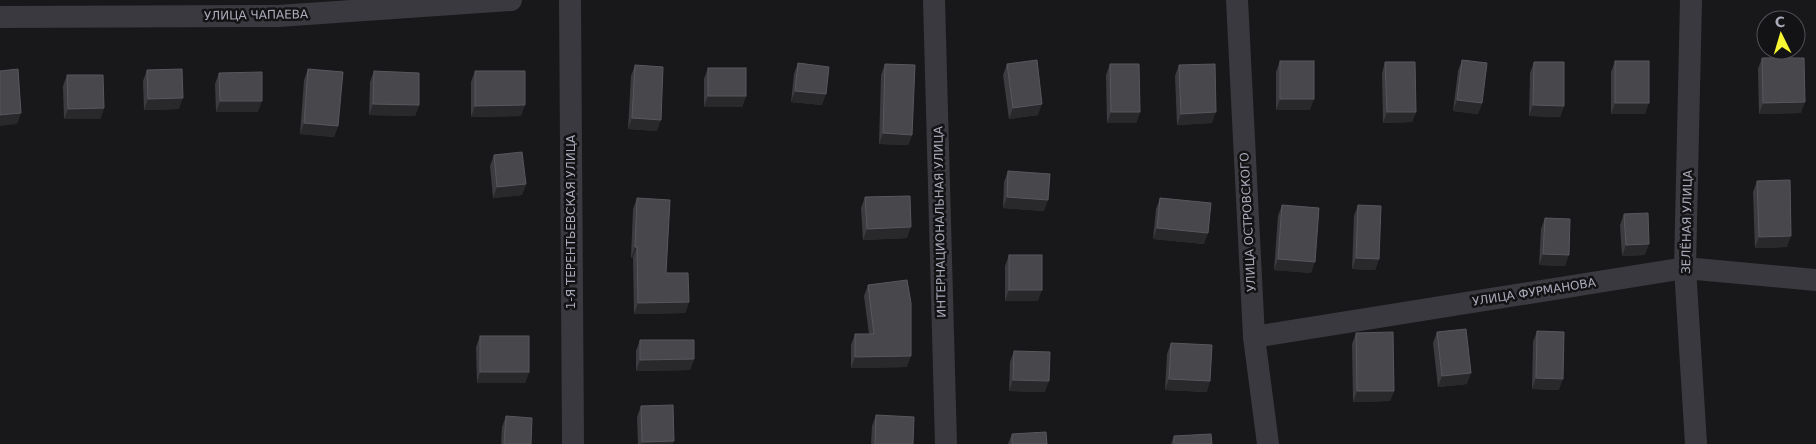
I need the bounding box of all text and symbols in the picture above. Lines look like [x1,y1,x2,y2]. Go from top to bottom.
street label: УЛИЦА ЧАПАЕВА [204,7,309,23]
north arrow [1756,10,1806,60]
text: С [1774,14,1786,30]
street label: ИНТЕРНАЦИОНАЛЬНАЯ УЛИЦА [931,125,949,318]
street label: 1-Я ТЕРЕНТЬЕВСКАЯ УЛИЦА [564,134,578,309]
street label: УЛИЦА ОСТРОВСКОГО [1237,152,1259,292]
street label: ЗЕЛЁНАЯ УЛИЦА [1678,169,1695,274]
street label: УЛИЦА ФУРМАНОВА [1471,275,1598,309]

